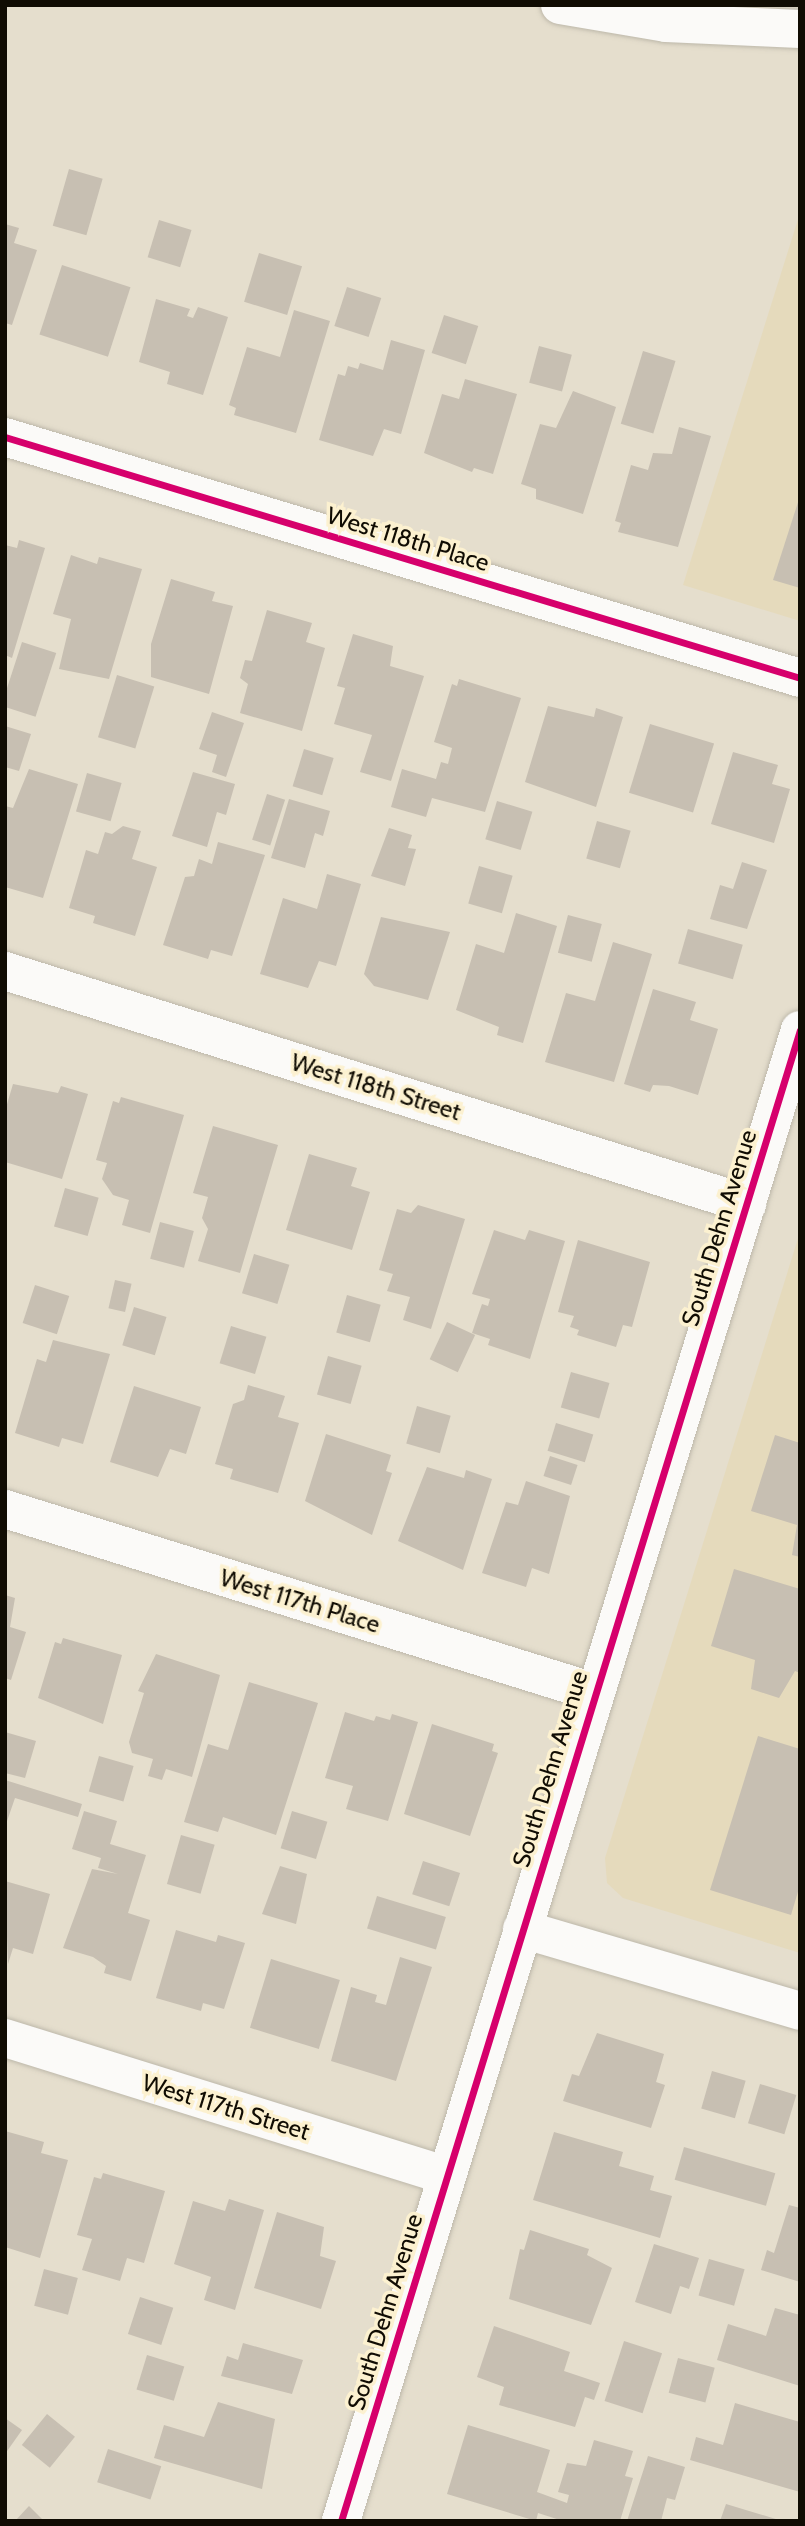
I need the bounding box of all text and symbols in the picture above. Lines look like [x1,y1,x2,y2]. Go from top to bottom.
street label: West 118th Place [323,501,493,577]
street label: West 118th Street [288,1048,464,1126]
street label: South Dehn Avenue [675,1126,763,1330]
street label: West 117th Place [217,1563,383,1639]
street label: South Dehn Avenue [506,1667,594,1871]
street label: West 117th Street [139,2068,313,2146]
street label: South Dehn Avenue [341,2210,429,2414]

